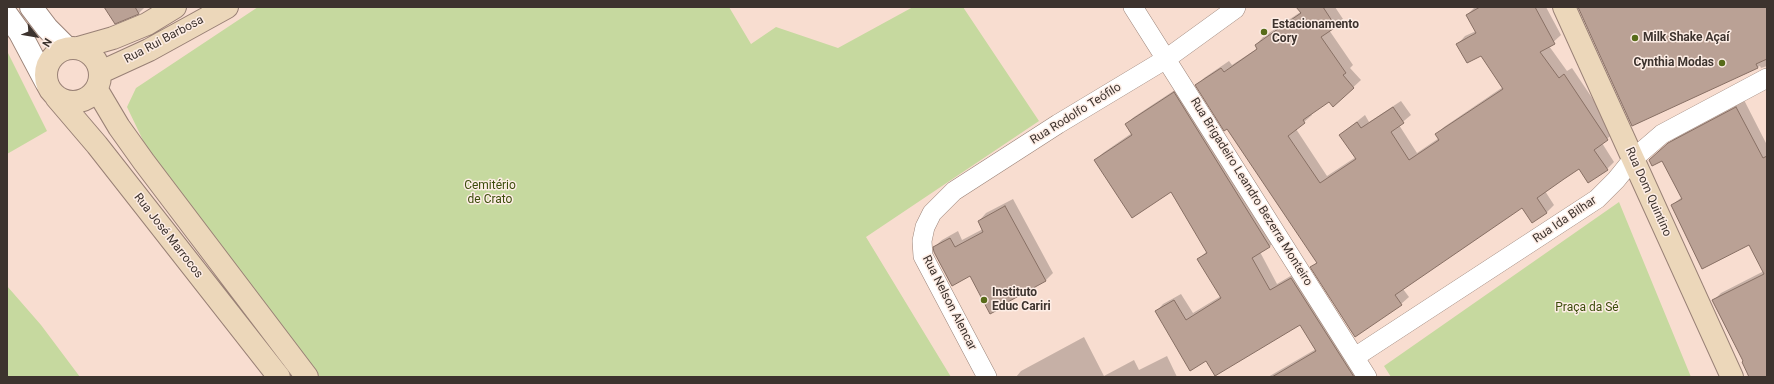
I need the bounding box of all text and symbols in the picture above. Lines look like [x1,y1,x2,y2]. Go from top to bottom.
street label: Rua Rui Barbosa [122,13,206,67]
north arrow [16,16,56,56]
place label: Estacionamento Cory [1272,18,1359,46]
marker: Estacionamento Cory [1259,27,1269,37]
place label: Milk Shake Açaí [1643,31,1730,45]
marker: Milk Shake Açaí [1630,33,1640,43]
text: N [39,36,54,49]
place label: Cynthia Modas [1633,56,1714,70]
marker: Cynthia Modas [1717,58,1727,68]
street label: Rua Rodolfo Teófilo [1028,80,1124,148]
street label: Rua Brigadeiro Leandro Bezerra Monteiro [1187,95,1315,289]
street label: Rua Dom Quintino [1622,145,1674,239]
park label: Cemitério de Crato [464,179,516,207]
street label: Rua José Marrocos [130,191,206,281]
street label: Rua Ida Bilhar [1530,193,1600,247]
street label: Rua Nelson Alencar [919,253,979,353]
place label: Instituto Educ Cariri [992,286,1051,314]
marker: Instituto Educ Cariri [979,295,989,305]
park label: Praça da Sé [1555,301,1619,315]

